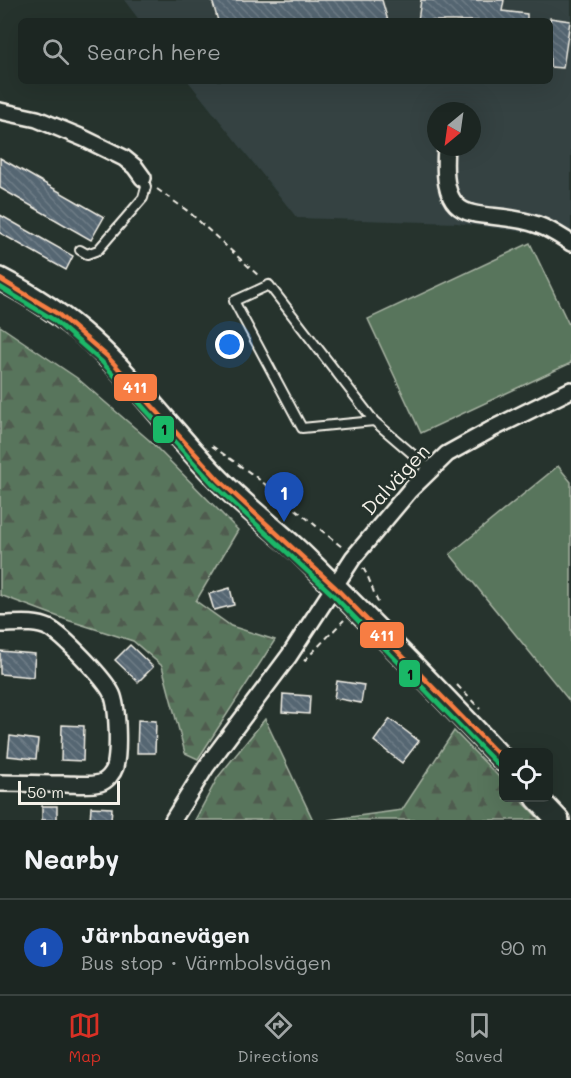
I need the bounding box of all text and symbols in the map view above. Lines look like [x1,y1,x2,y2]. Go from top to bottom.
search box [18,18,553,84]
icon: search [39,35,72,68]
text: Search here [87,37,221,66]
north arrow [427,102,481,156]
your location [215,330,244,359]
line badge: 411 [113,373,158,402]
text: 411 [123,376,147,397]
line badge: 1 [152,415,175,444]
text: 1 [160,418,168,439]
street label: Dalvägen [355,438,435,520]
pin: 1 [264,472,304,522]
line badge: 411 [359,621,405,649]
text: 411 [370,624,394,645]
line badge: 1 [398,659,421,688]
text: 1 [406,663,414,684]
map controls [499,748,553,802]
button: locate [499,748,553,802]
scale bar [18,778,120,806]
text: 50 m [27,781,64,802]
text: Nearby [24,842,119,876]
text: Järnbanevägen [81,920,250,949]
text: 1 [39,934,48,960]
text: 90 m [501,934,547,960]
text: Bus stop · Värmbolsvägen [81,949,331,975]
tab: Map [68,1009,101,1066]
tab: Directions [238,1009,319,1066]
tab: Saved [455,1009,503,1066]

